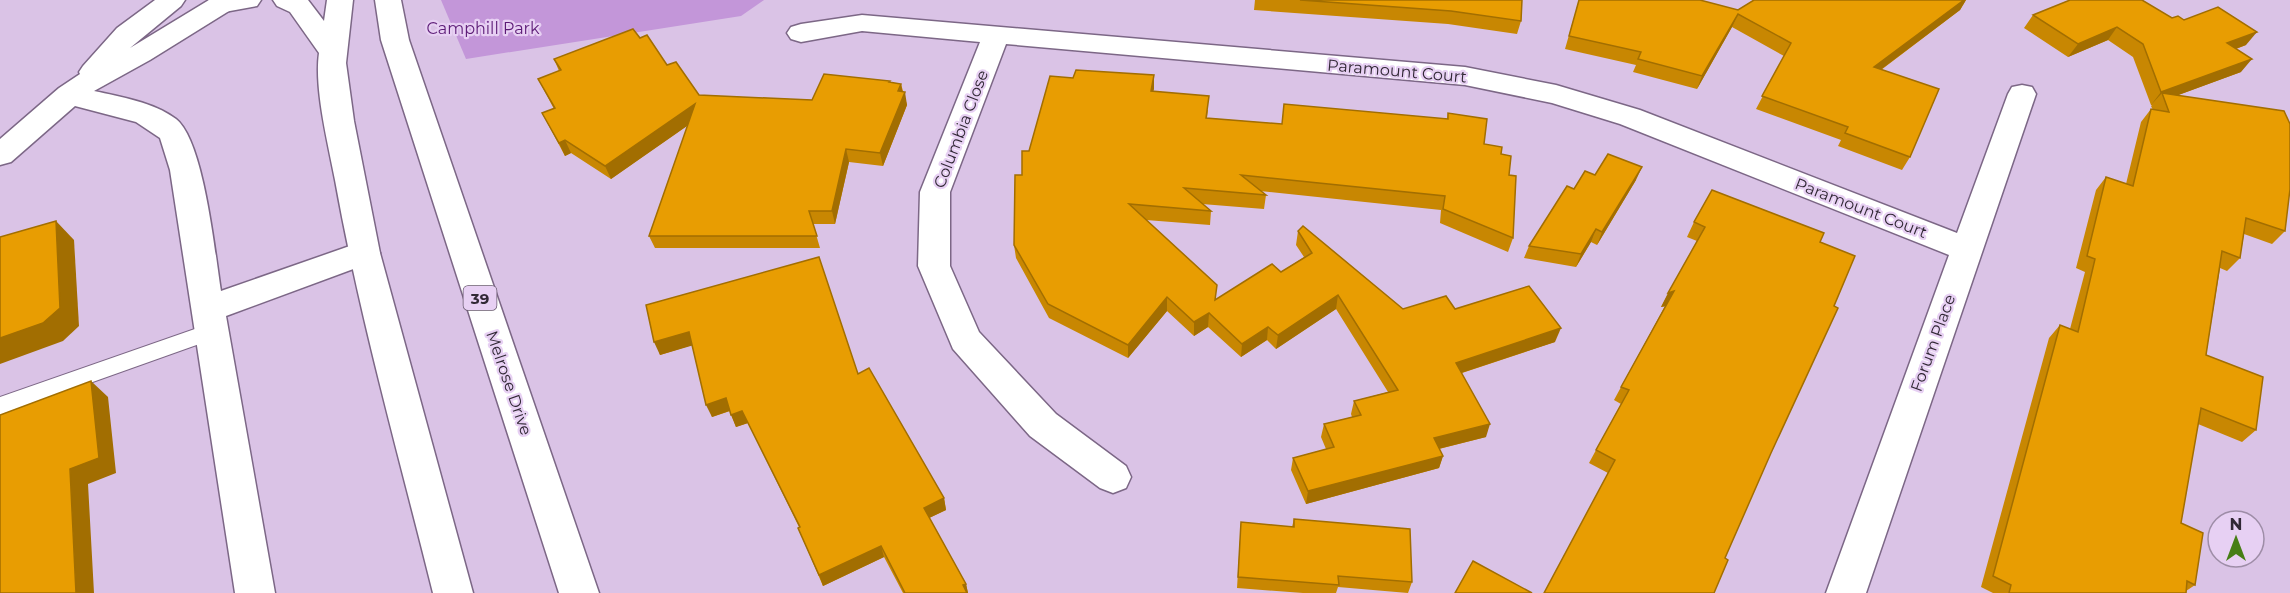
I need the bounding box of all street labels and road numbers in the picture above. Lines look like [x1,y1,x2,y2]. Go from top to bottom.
street label: Paramount Court [1326,55,1468,87]
street label: Columbia Close [930,67,992,191]
street label: Paramount Court [1792,174,1930,242]
road number: 39 [464,286,496,310]
street label: Forum Place [1907,292,1959,394]
street label: Melrose Drive [482,328,536,438]

